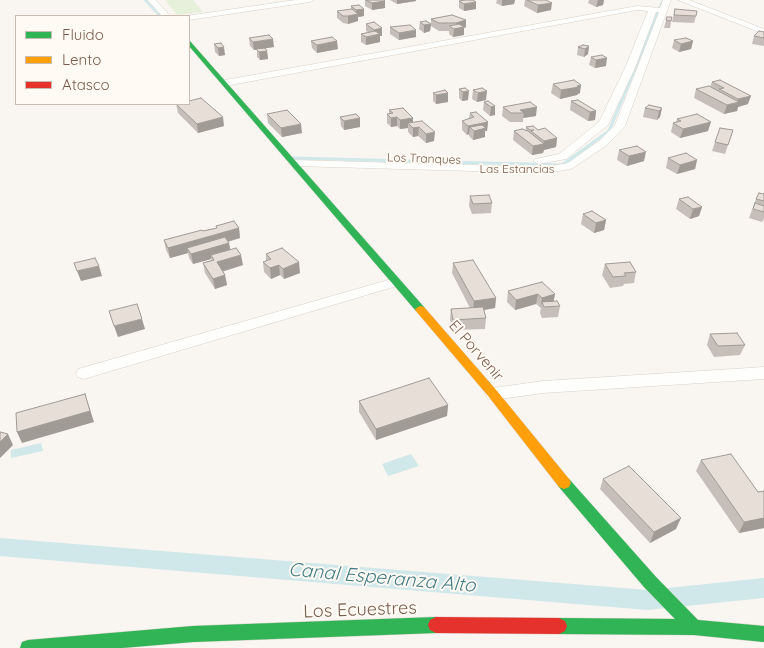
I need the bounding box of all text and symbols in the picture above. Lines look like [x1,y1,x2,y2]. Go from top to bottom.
legend [15,15,190,105]
text: Fluido [62,25,104,44]
text: Lento [62,50,101,69]
text: Atasco [62,75,110,94]
street label: Los Tranques [387,151,461,167]
street label: Las Estancias [480,162,554,176]
street label: El Porvenir [445,317,507,385]
water label: Canal Esperanza Alto [287,558,477,598]
street label: Los Ecuestres [303,597,417,623]

